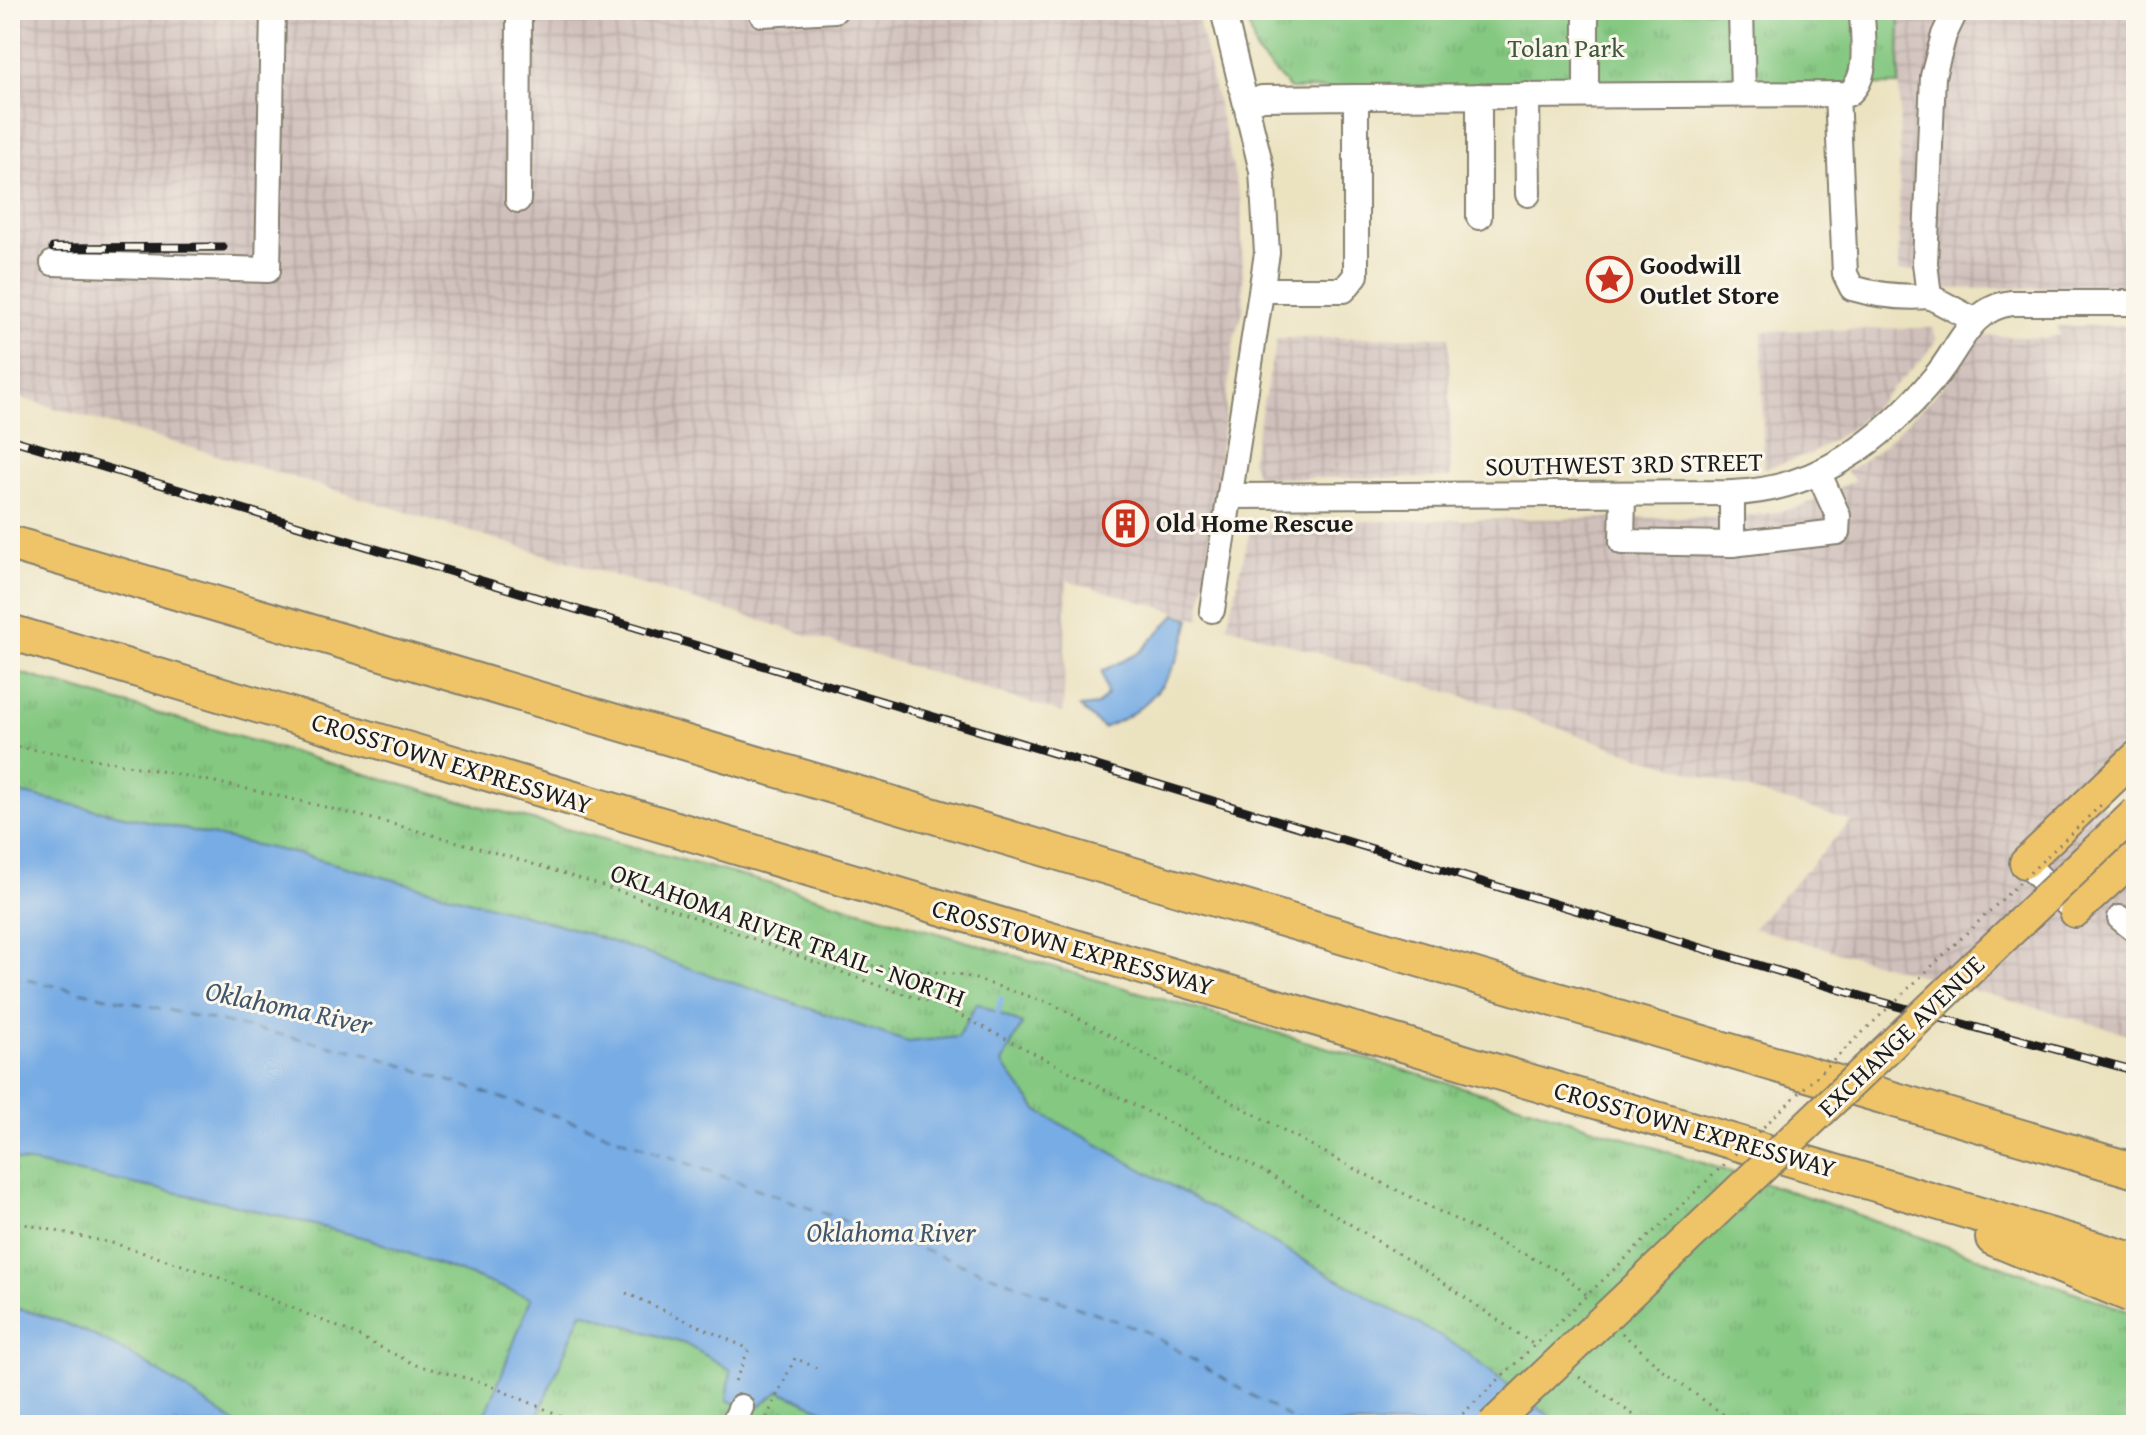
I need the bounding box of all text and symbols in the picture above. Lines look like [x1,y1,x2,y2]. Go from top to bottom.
park label: Tolan Park [1508,28,1625,67]
place label: Goodwill Outlet Store [1640,245,1779,314]
place icon: Goodwill Outlet Store [1585,256,1633,304]
street label: SOUTHWEST 3RD STREET [1485,442,1764,485]
building icon: Old Home Rescue [1101,499,1149,547]
place label: Old Home Rescue [1156,503,1354,542]
street label: CROSSTOWN EXPRESSWAY [307,701,598,824]
street label: OKLAHOMA RIVER TRAIL - NORTH [605,852,971,1017]
street label: CROSSTOWN EXPRESSWAY [928,888,1219,1006]
street label: EXCHANGE AVENUE [1808,946,1993,1126]
water label: Oklahoma River [202,969,378,1045]
street label: CROSSTOWN EXPRESSWAY [1550,1070,1841,1188]
water label: Oklahoma River [806,1211,977,1252]

